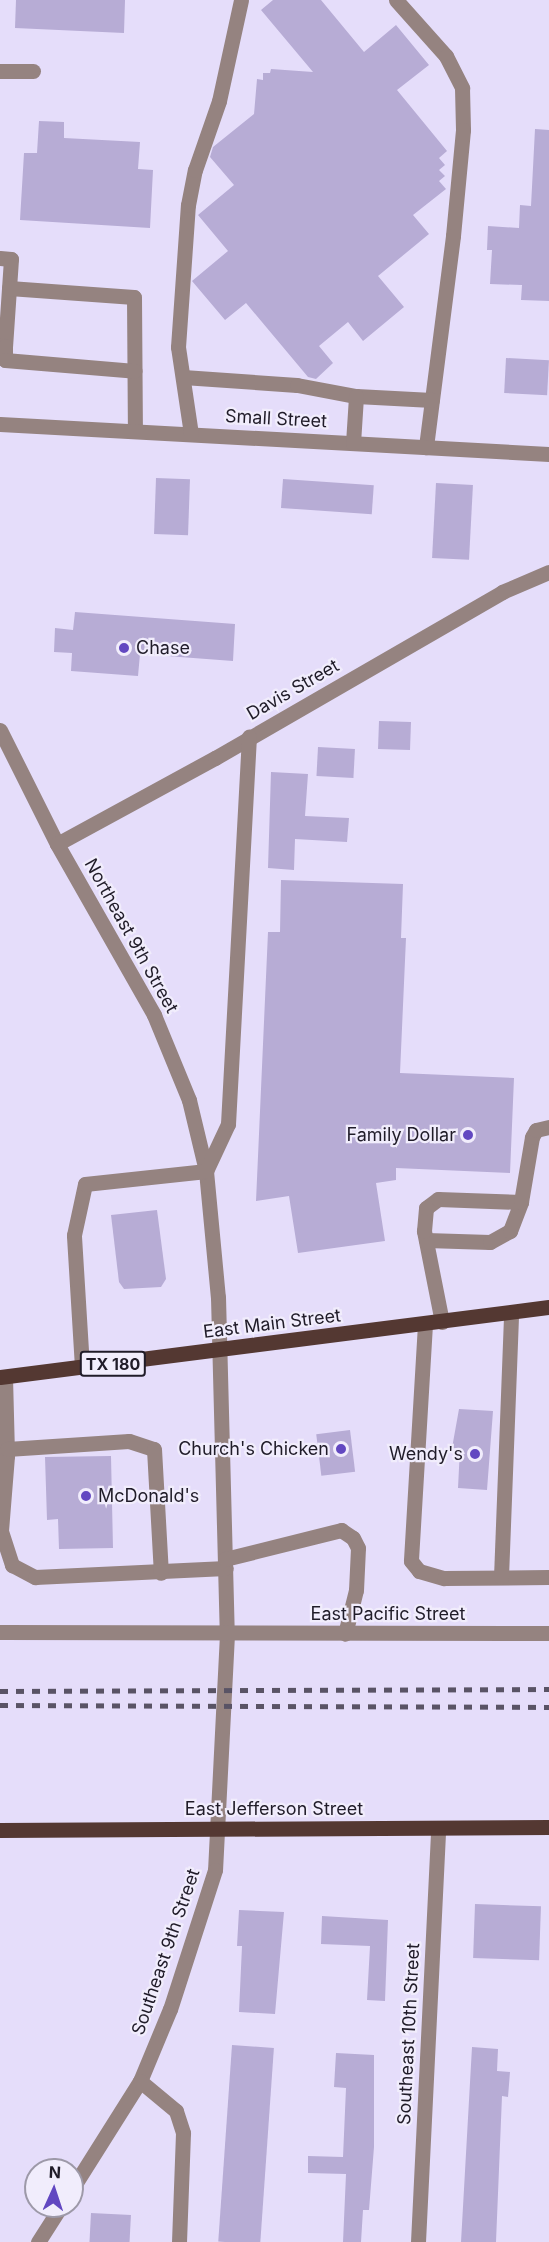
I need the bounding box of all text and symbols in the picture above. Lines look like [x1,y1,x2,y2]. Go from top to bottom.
street label: Small Street [225,406,327,432]
place label: Chase [136,637,190,659]
marker: Chase [117,641,131,655]
street label: Davis Street [243,655,343,725]
street label: Northeast 9th Street [80,855,182,1017]
place label: Family Dollar [347,1124,456,1146]
marker: Family Dollar [461,1128,475,1142]
street label: East Main Street [202,1305,342,1343]
road number: TX 180 [78,1351,148,1377]
place label: Church's Chicken [178,1438,329,1460]
marker: Church's Chicken [334,1442,348,1456]
place label: Wendy's [389,1443,463,1465]
marker: Wendy's [468,1447,482,1461]
place label: McDonald's [98,1485,199,1507]
marker: McDonald's [79,1489,93,1503]
street label: East Pacific Street [311,1603,465,1625]
street label: East Jefferson Street [185,1798,363,1820]
street label: Southeast 9th Street [127,1866,205,2038]
street label: Southeast 10th Street [393,1943,425,2125]
north arrow [24,2158,84,2218]
text: N [48,2162,61,2182]

